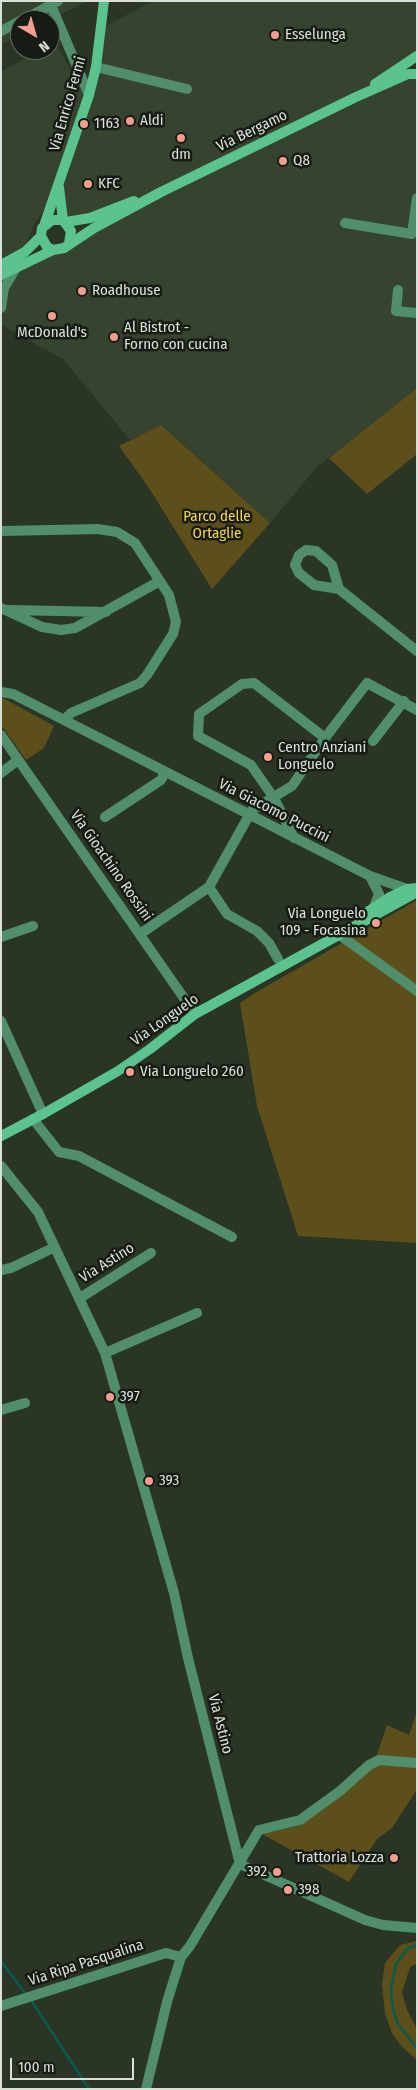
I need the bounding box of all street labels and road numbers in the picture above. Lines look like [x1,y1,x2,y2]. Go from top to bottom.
street label: Via Enrico Fermi [46,55,90,153]
street label: Via Bergamo [214,106,290,156]
street label: Via Giacomo Puccini [215,775,333,847]
street label: Via Gioachino Rossini [66,807,156,925]
street label: Via Longuelo [128,990,202,1050]
street label: Via Astino [76,1239,138,1287]
street label: Via Astino [204,1692,236,1756]
street label: Via Ripa Pasqualina [26,1936,146,1990]

